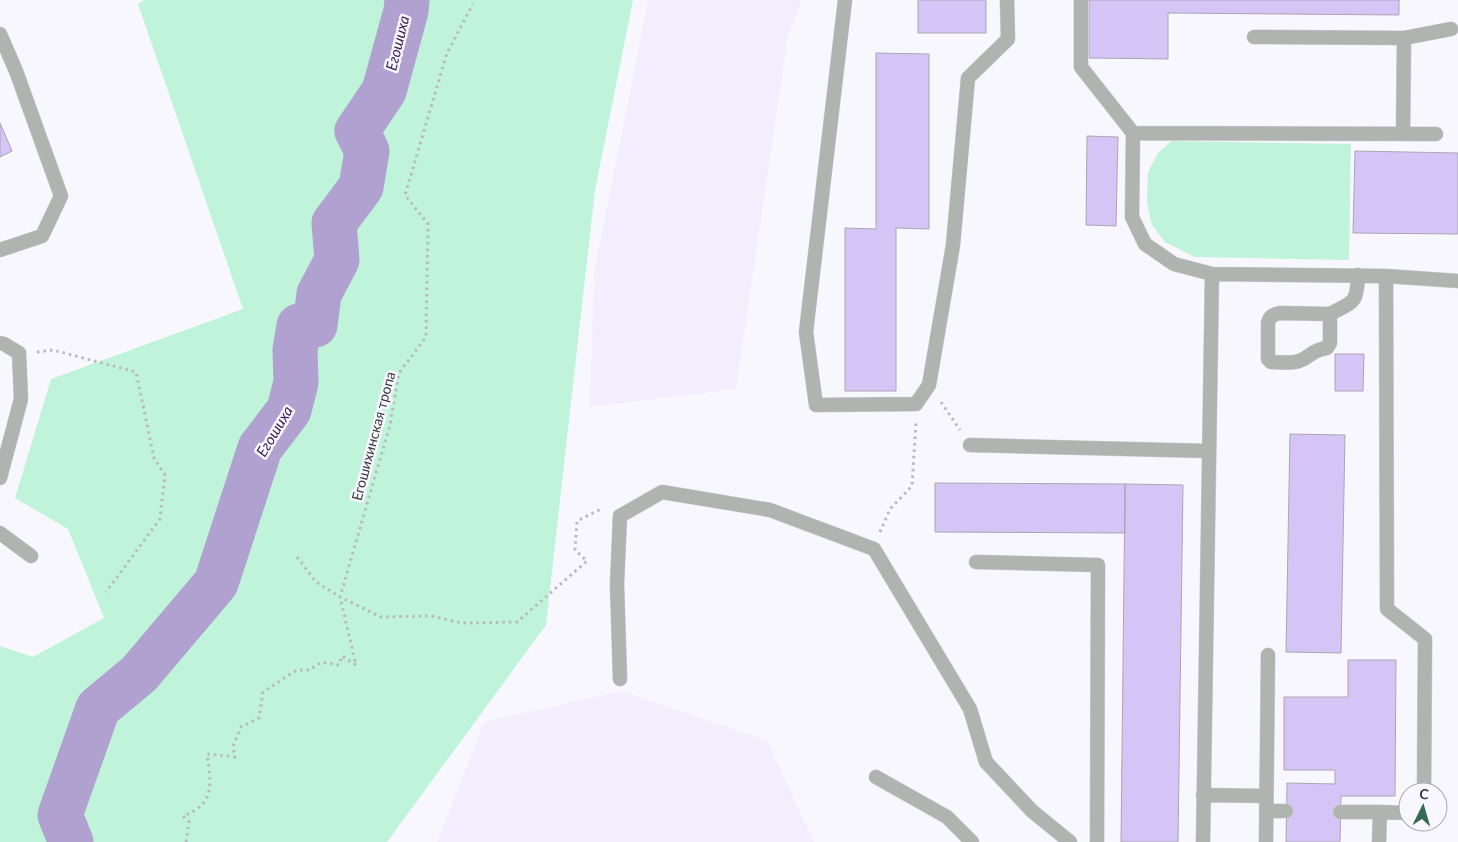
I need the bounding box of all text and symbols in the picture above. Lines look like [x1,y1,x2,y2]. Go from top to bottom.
water label: Егошиха [382,13,413,72]
street label: Егошихинская тропа [348,370,398,502]
water label: Егошиха [252,402,296,460]
north arrow [1398,782,1448,832]
text: С [1419,785,1430,802]

